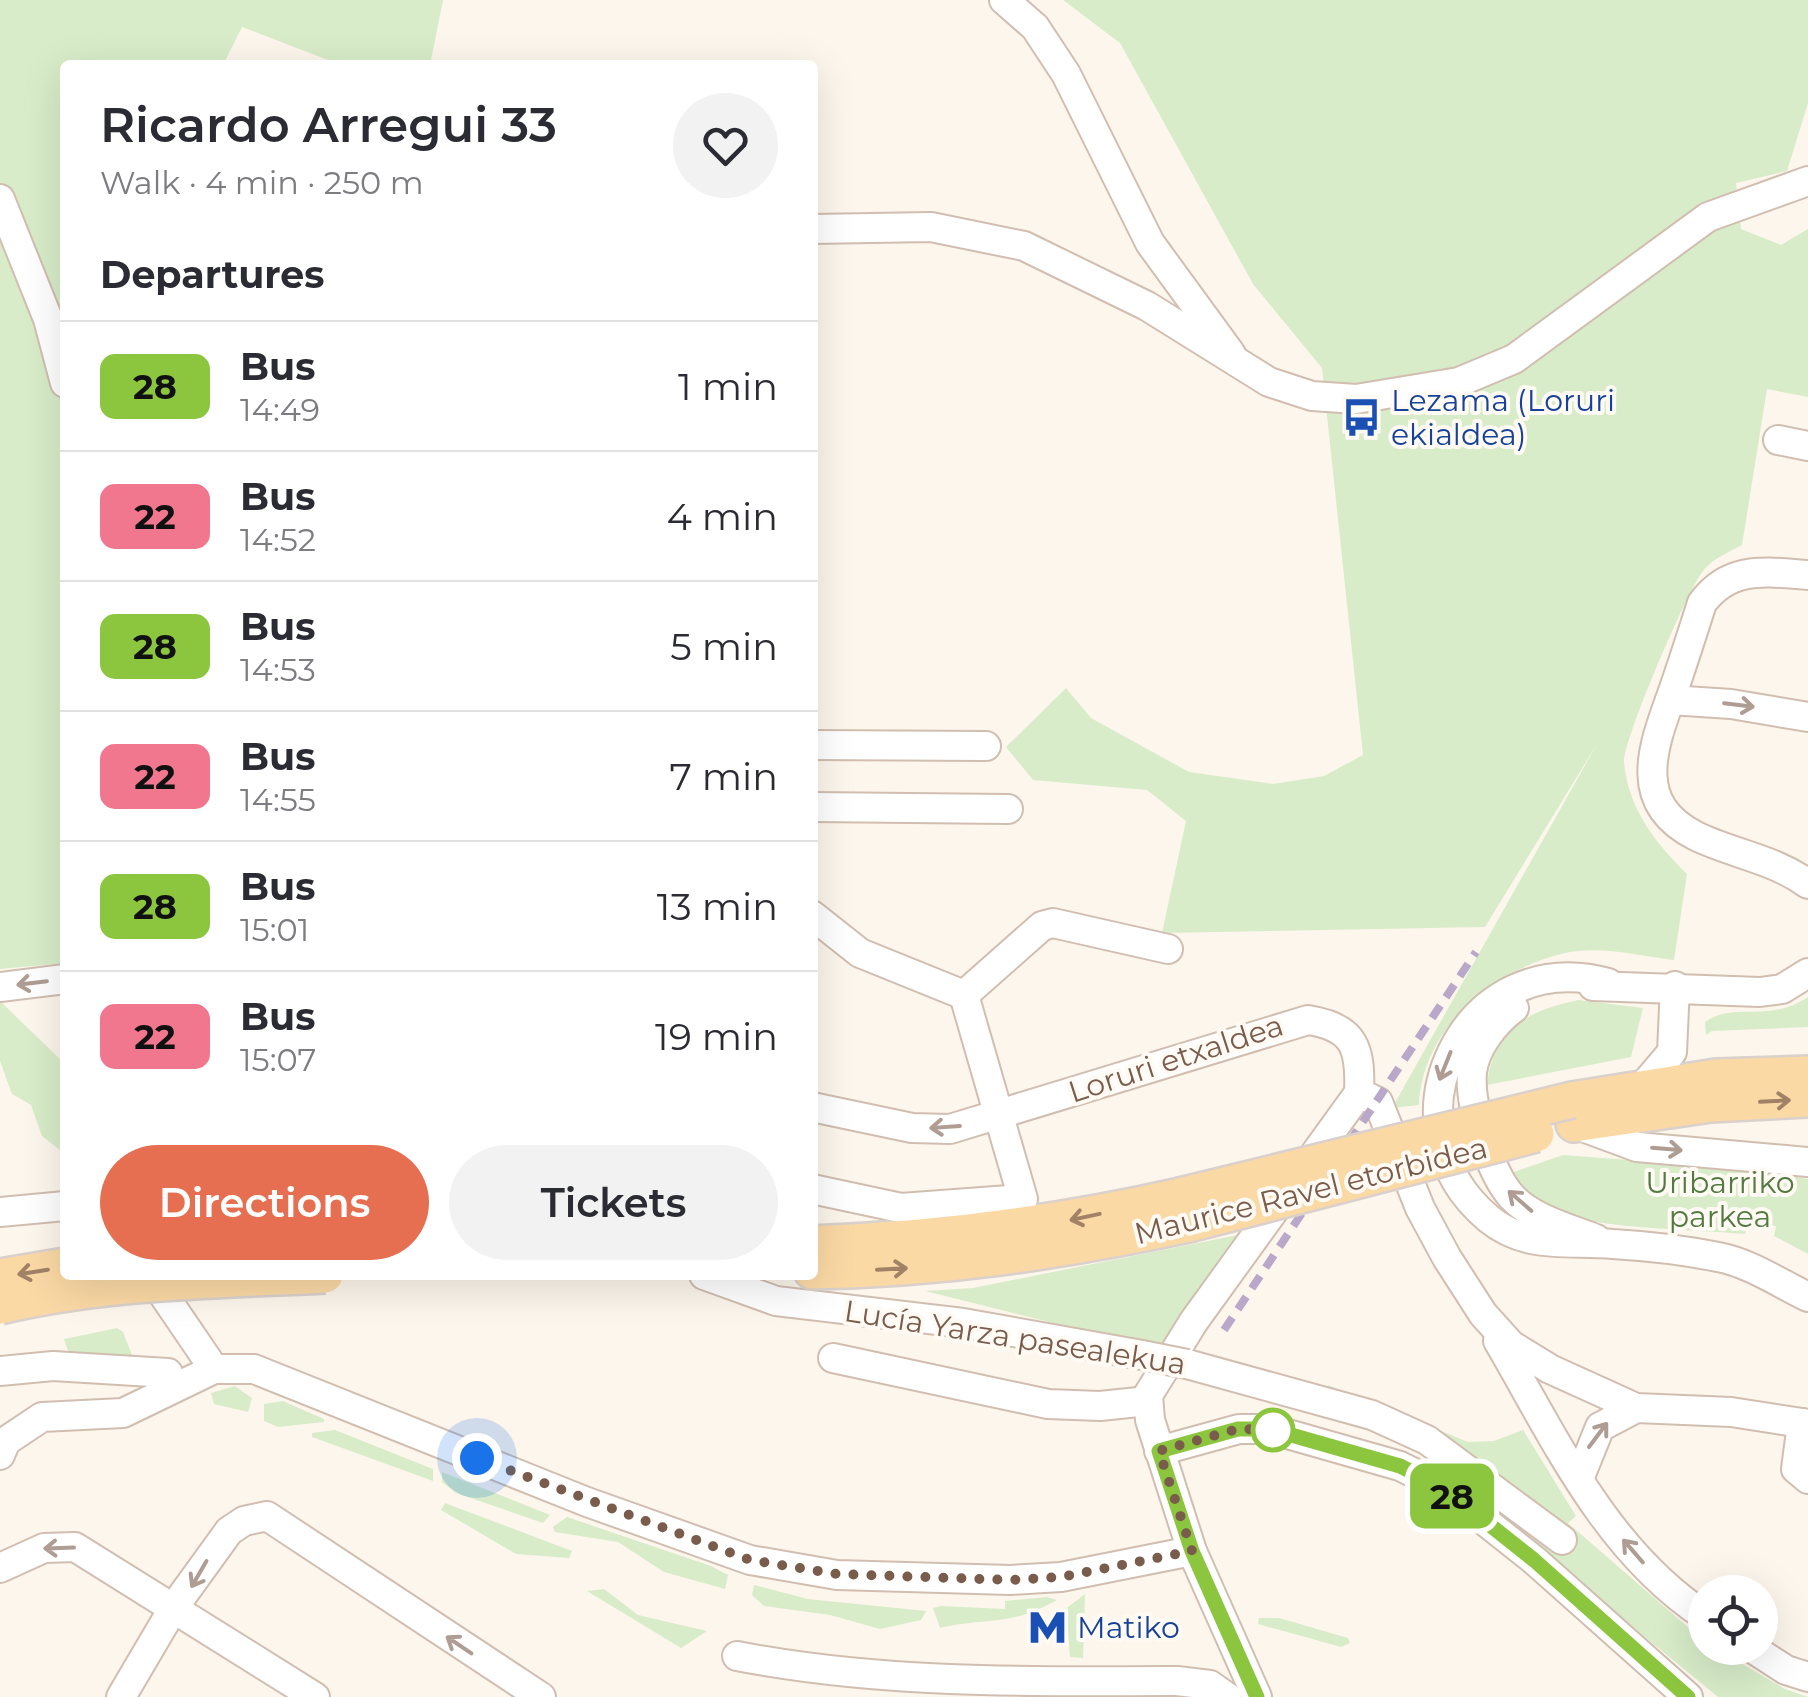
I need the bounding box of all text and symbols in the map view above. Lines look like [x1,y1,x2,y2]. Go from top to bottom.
button: heart [673,93,778,198]
text: Ricardo Arregui 33 [100,96,557,154]
text: Walk · 4 min · 250 m [100,163,424,202]
text: Departures [100,251,324,298]
text: Bus [240,343,315,390]
text: 1 min [678,363,778,410]
text: 28 [133,365,177,408]
place label: Lezama (Loruri ekialdea) [1391,382,1615,453]
text: 14:49 [240,390,320,429]
bus stop icon: Lezama (Loruri ekialdea) [1340,397,1382,439]
text: Bus [240,473,315,520]
text: 4 min [667,493,778,540]
text: 22 [134,495,176,538]
text: 14:52 [240,520,316,559]
text: Bus [240,603,315,650]
text: 5 min [670,623,778,670]
text: 28 [133,625,177,668]
text: 14:53 [240,650,316,689]
one-way arrow [1723,697,1755,715]
text: Bus [240,733,315,780]
text: 7 min [669,753,778,800]
text: 22 [134,755,176,798]
text: 14:55 [240,780,316,819]
text: Bus [240,863,315,910]
text: 13 min [657,883,778,930]
text: 28 [133,885,177,928]
text: 15:01 [240,910,309,949]
one-way arrow [17,974,49,993]
text: Bus [240,993,315,1040]
street label: Loruri etxaldea [1064,1006,1288,1111]
text: 19 min [655,1013,778,1060]
text: 22 [134,1015,176,1058]
text: 15:07 [240,1040,316,1079]
one-way arrow [1435,1050,1453,1081]
one-way arrow [1758,1091,1790,1110]
one-way arrow [929,1118,961,1137]
street label: Maurice Ravel etorbidea [1131,1129,1491,1252]
one-way arrow [1651,1140,1683,1159]
button: Directions [100,1145,429,1260]
button: Tickets [449,1145,778,1260]
park label: Uribarriko parkea [1645,1164,1795,1235]
one-way arrow [1508,1190,1533,1213]
one-way arrow [1070,1209,1102,1228]
one-way arrow [876,1259,908,1278]
one-way arrow [17,1263,49,1282]
street label: Lucía Yarza pasealekua [842,1292,1188,1383]
unlabelled marker [1252,1409,1294,1451]
one-way arrow [1587,1421,1608,1449]
your location [452,1433,502,1483]
line badge: 28 [1407,1464,1497,1528]
text: 28 [1430,1475,1474,1518]
one-way arrow [43,1539,75,1558]
one-way arrow [1622,1539,1644,1565]
one-way arrow [189,1559,209,1588]
map controls [1688,1575,1778,1665]
button: locate [1688,1575,1778,1665]
metro station icon: Matiko [1026,1607,1068,1649]
place label: Matiko [1077,1609,1180,1646]
one-way arrow [445,1635,473,1656]

